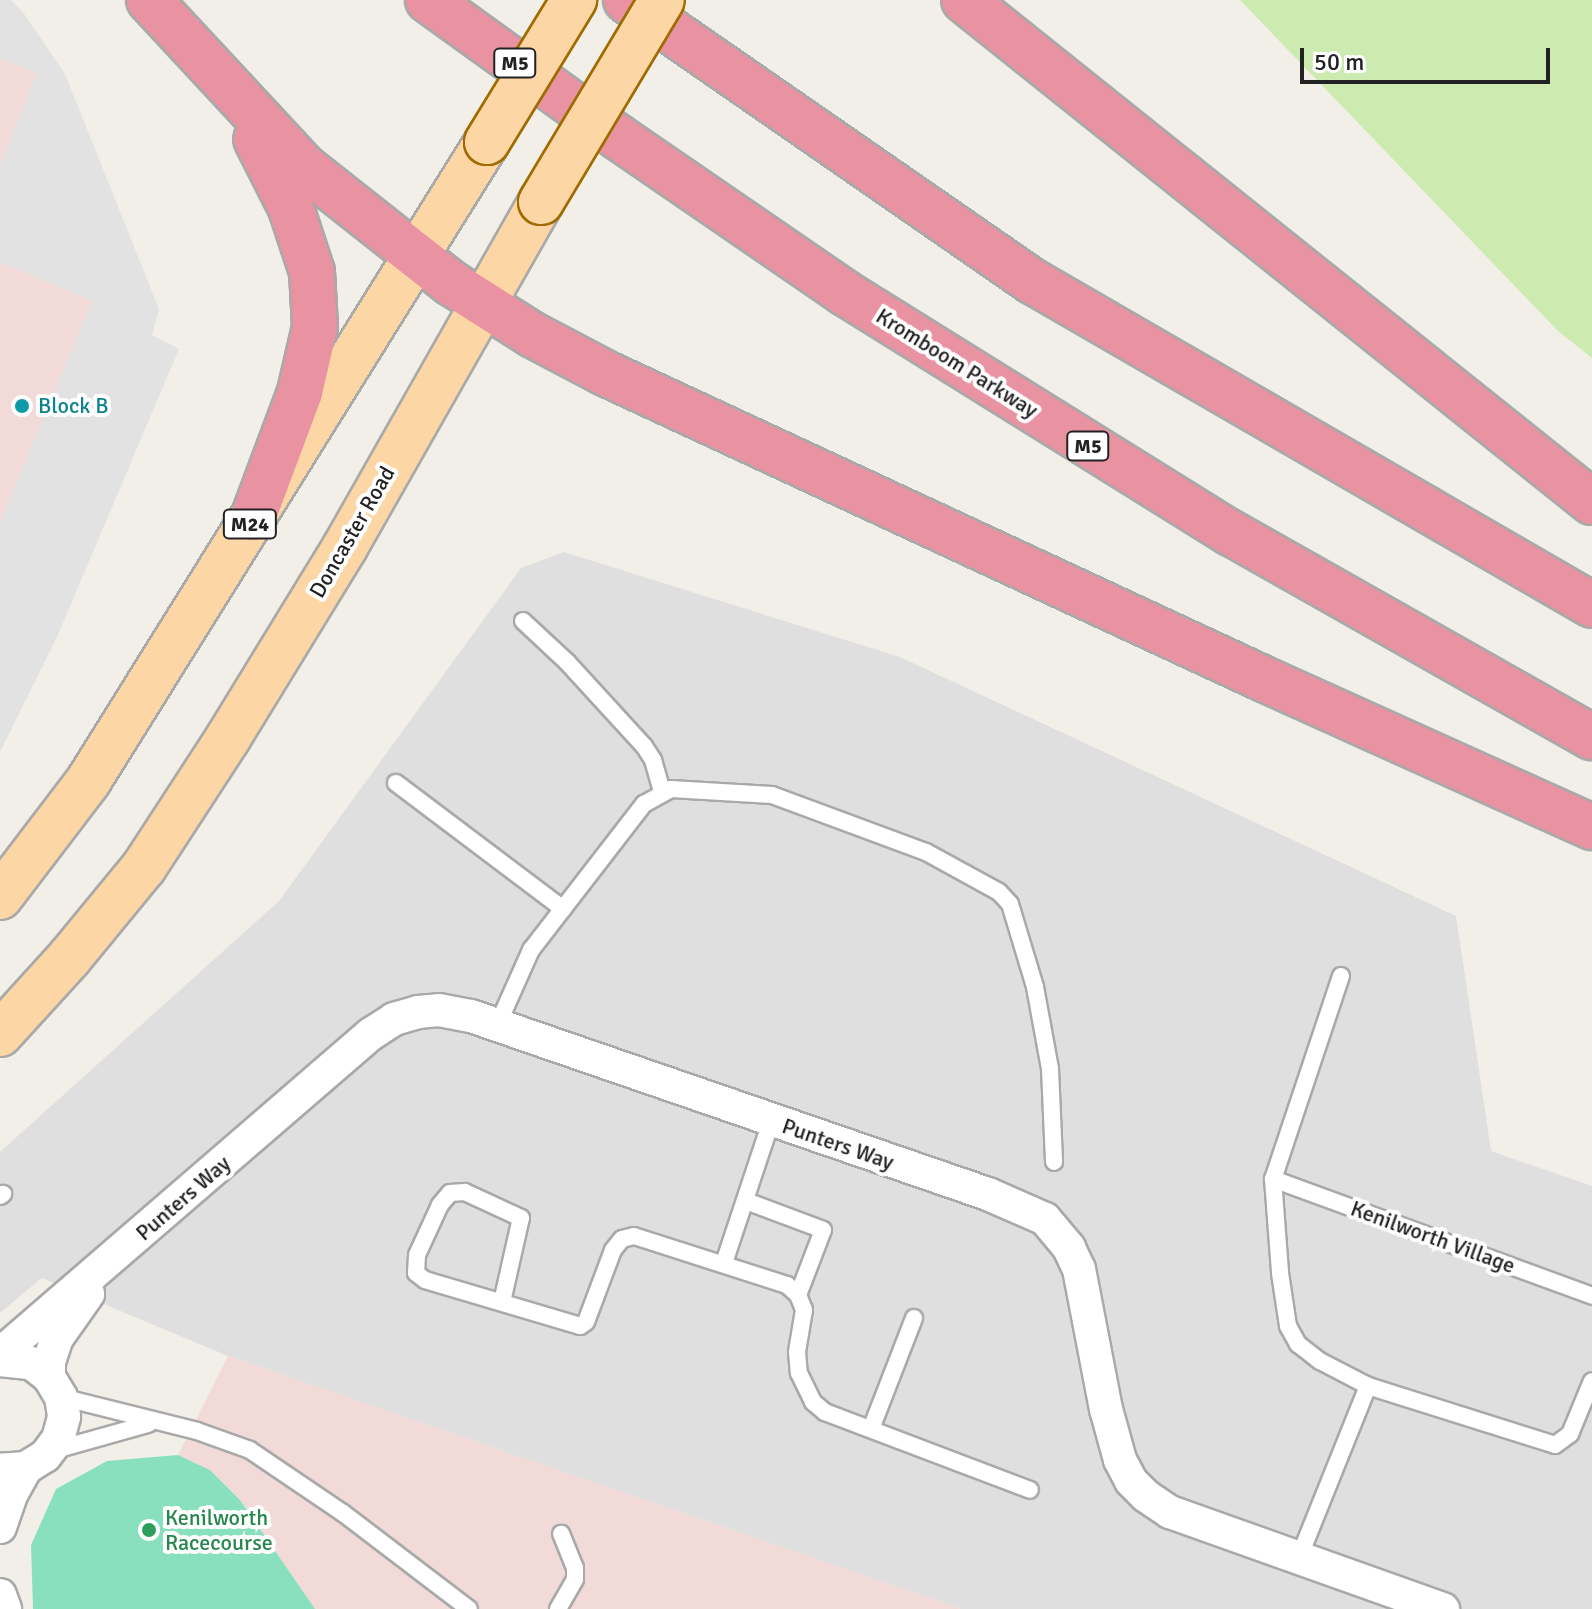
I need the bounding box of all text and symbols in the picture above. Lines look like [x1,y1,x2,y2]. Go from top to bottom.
scale bar [1304,32,1554,82]
road number: M5 [493,47,537,79]
text: 50 m [1314,47,1364,77]
street label: Kromboom Parkway [871,303,1043,423]
place label: Block B [38,393,109,419]
marker: Block B [13,397,31,415]
road number: M5 [1066,430,1110,462]
street label: Doncaster Road [304,462,400,602]
road number: M24 [222,508,278,540]
street label: Punters Way [779,1113,897,1175]
street label: Punters Way [130,1150,236,1246]
street label: Kenilworth Village [1347,1195,1519,1279]
place label: Kenilworth Racecourse [165,1504,273,1556]
marker: Kenilworth Racecourse [140,1521,158,1539]

